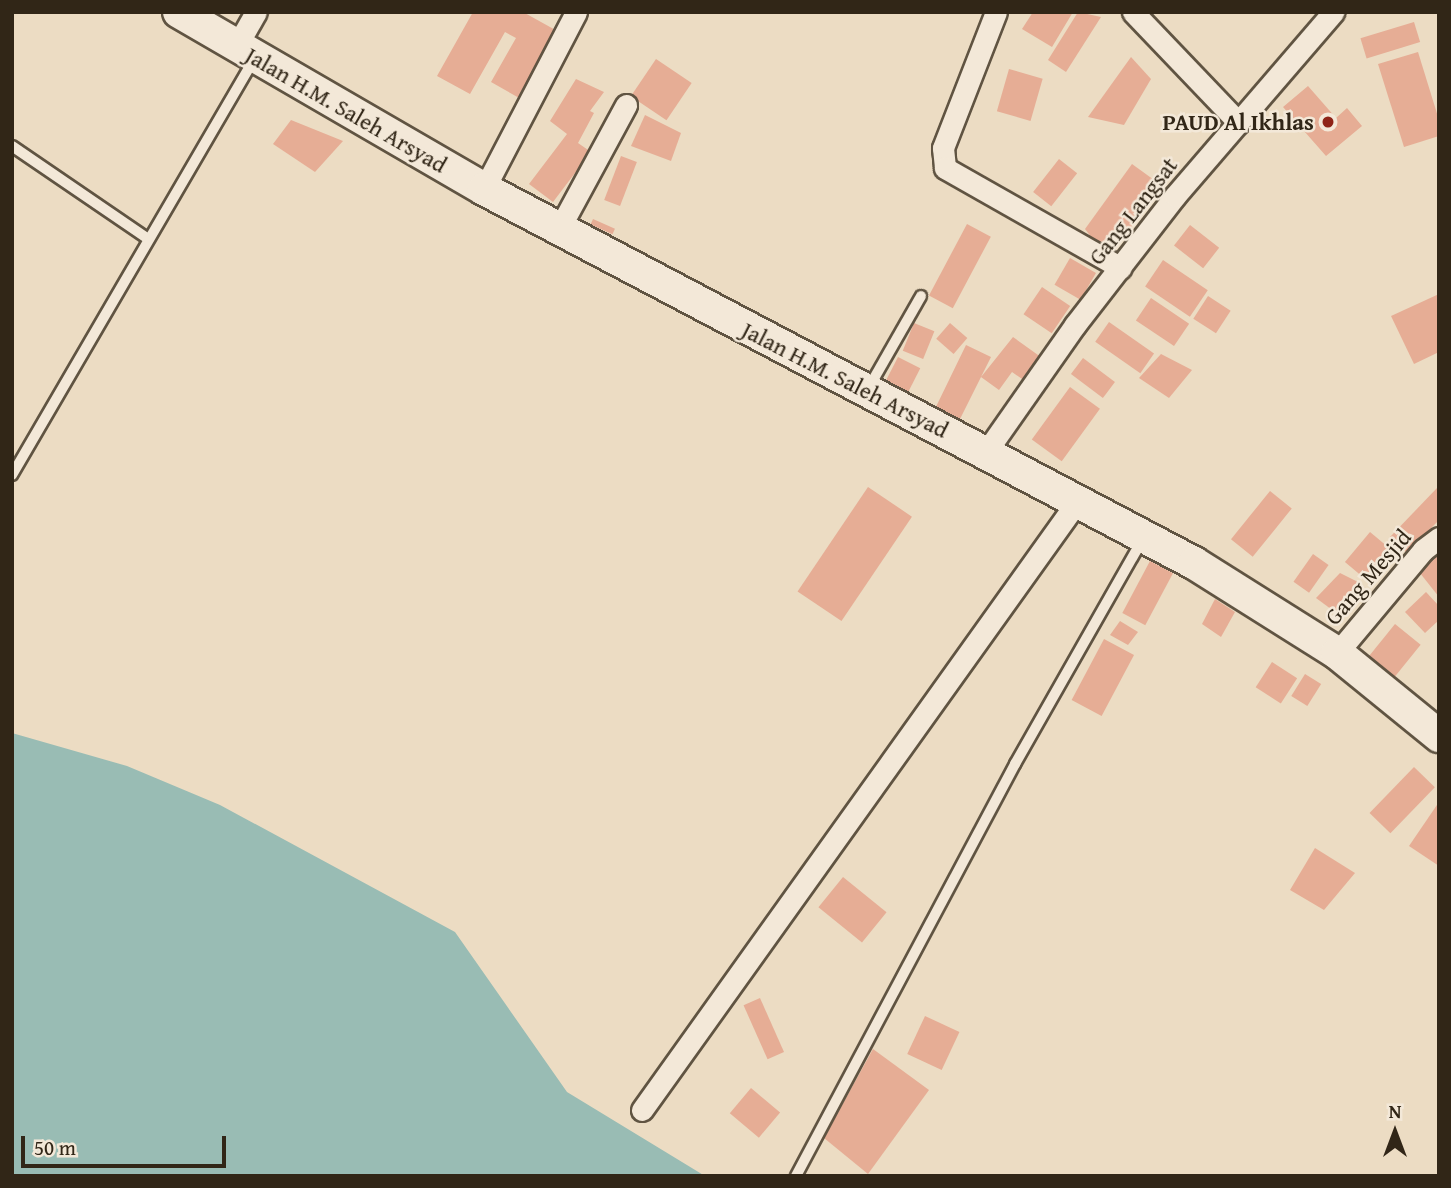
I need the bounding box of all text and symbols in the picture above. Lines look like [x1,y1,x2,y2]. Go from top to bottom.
street label: Jalan H.M. Saleh Arsyad [240,41,452,179]
place label: PAUD Al Ikhlas [1163,108,1314,136]
marker: PAUD Al Ikhlas [1320,114,1336,130]
street label: Gang Langsat [1083,152,1183,270]
street label: Jalan H.M. Saleh Arsyad [737,316,953,444]
street label: Gang Mesjid [1319,524,1417,630]
north arrow [1360,1097,1430,1167]
text: N [1389,1097,1401,1125]
scale bar [24,1122,229,1166]
text: 50 m [34,1132,76,1163]

